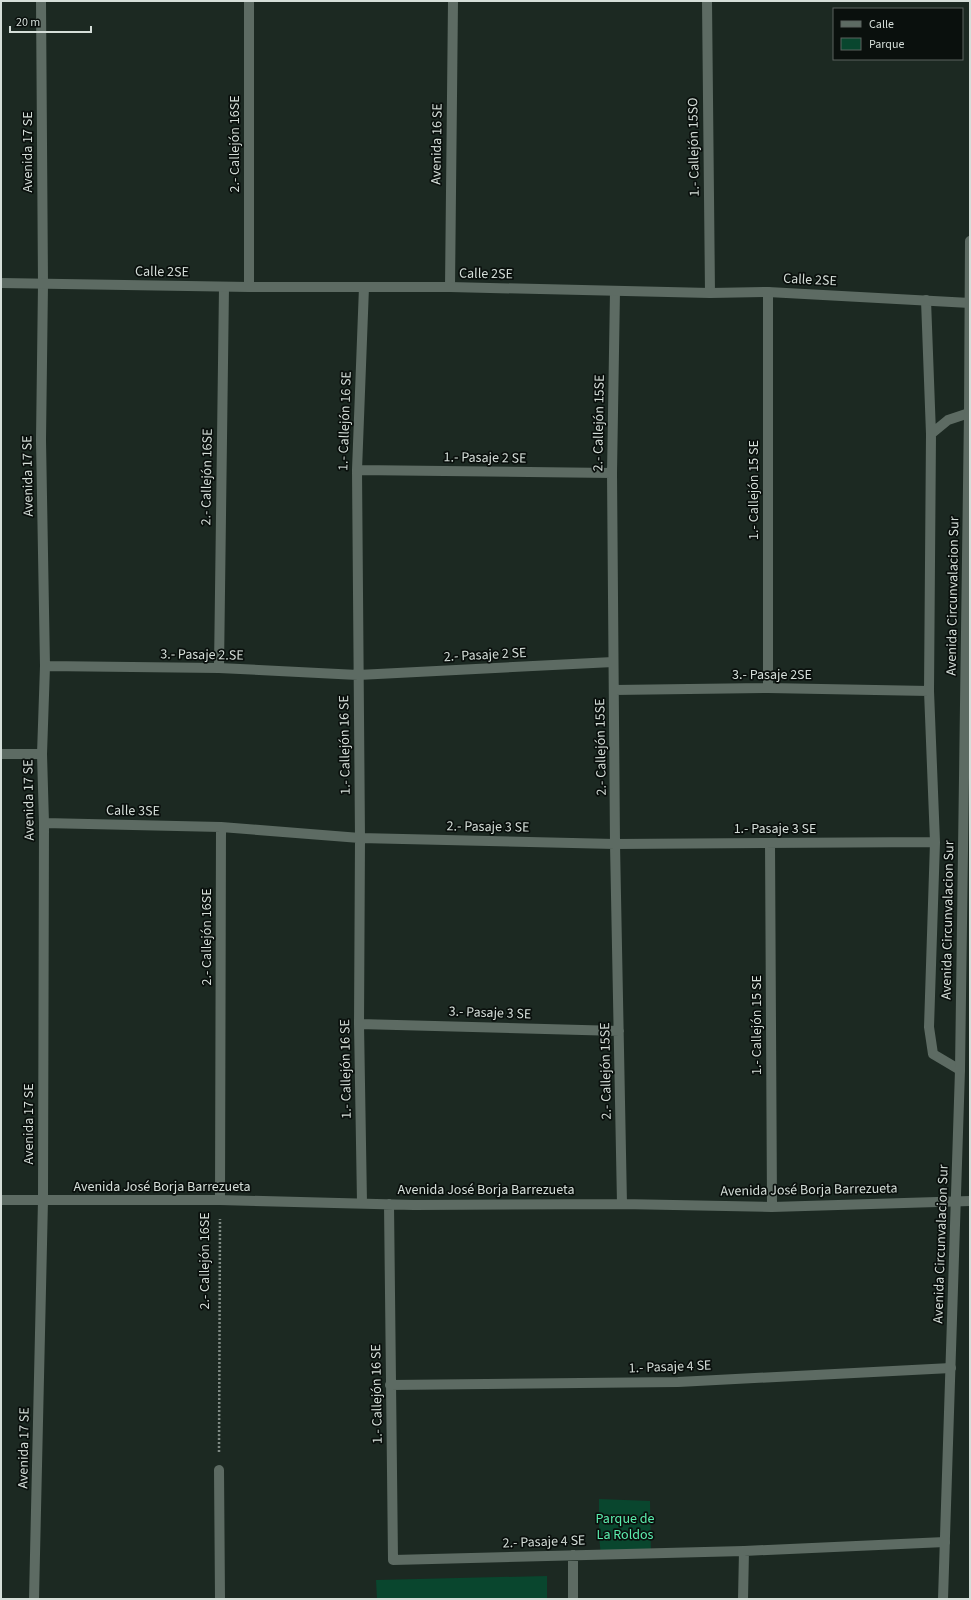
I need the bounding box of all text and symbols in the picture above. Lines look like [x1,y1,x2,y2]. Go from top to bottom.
scale bar [10,8,91,34]
legend [833,8,963,60]
text: 20 m [16,14,40,31]
text: Calle [869,16,894,33]
text: Parque [869,36,905,53]
street label: 2.- Callejón 16SE [225,95,245,193]
street label: 1.- Callejón 15SO [683,97,705,197]
street label: Avenida 16 SE [426,103,448,185]
street label: Avenida 17 SE [18,111,38,193]
street label: Calle 2SE [135,262,189,282]
street label: Calle 2SE [459,264,513,284]
street label: Calle 2SE [783,269,837,291]
street label: 1.- Callejón 16 SE [333,371,357,471]
street label: 2.- Callejón 15SE [588,374,610,472]
street label: 2.- Callejón 16SE [196,428,218,526]
street label: Avenida 17 SE [17,435,39,517]
street label: 1.- Callejón 15 SE [744,440,764,540]
street label: 1.- Pasaje 2 SE [443,447,527,469]
street label: Avenida Circunvalacion Sur [942,516,964,676]
street label: 2.- Pasaje 2 SE [443,643,527,667]
street label: 3.- Pasaje 2.SE [160,644,244,666]
street label: 3.- Pasaje 2SE [732,665,812,685]
street label: 1.- Callejón 16 SE [334,695,356,795]
street label: 2.- Callejón 15SE [590,698,612,796]
street label: Avenida 17 SE [18,759,40,841]
street label: Calle 3SE [106,801,160,821]
street label: 2.- Pasaje 3 SE [446,816,530,838]
street label: 1.- Pasaje 3 SE [734,819,816,839]
street label: Avenida Circunvalacion Sur [937,840,959,1000]
street label: 2.- Callejón 16SE [197,888,217,986]
street label: 1.- Callejón 15 SE [747,975,767,1075]
street label: 3.- Pasaje 3 SE [448,1002,532,1024]
street label: 1.- Callejón 16 SE [335,1019,357,1119]
street label: 2.- Callejón 15SE [595,1022,617,1120]
street label: Avenida 17 SE [19,1083,39,1165]
street label: Avenida Circunvalacion Sur [928,1164,954,1324]
street label: Avenida José Borja Barrezueta [73,1177,251,1197]
street label: Avenida José Borja Barrezueta [720,1178,898,1202]
street label: Avenida José Borja Barrezueta [397,1180,575,1200]
street label: 2.- Callejón 16SE [195,1212,215,1310]
street label: 1.- Callejón 16 SE [366,1344,388,1444]
street label: 1.- Pasaje 4 SE [628,1356,712,1378]
street label: Avenida 17 SE [13,1407,35,1489]
park label: Parque de La Roldos [596,1509,655,1545]
street label: 2.- Pasaje 4 SE [502,1531,586,1553]

